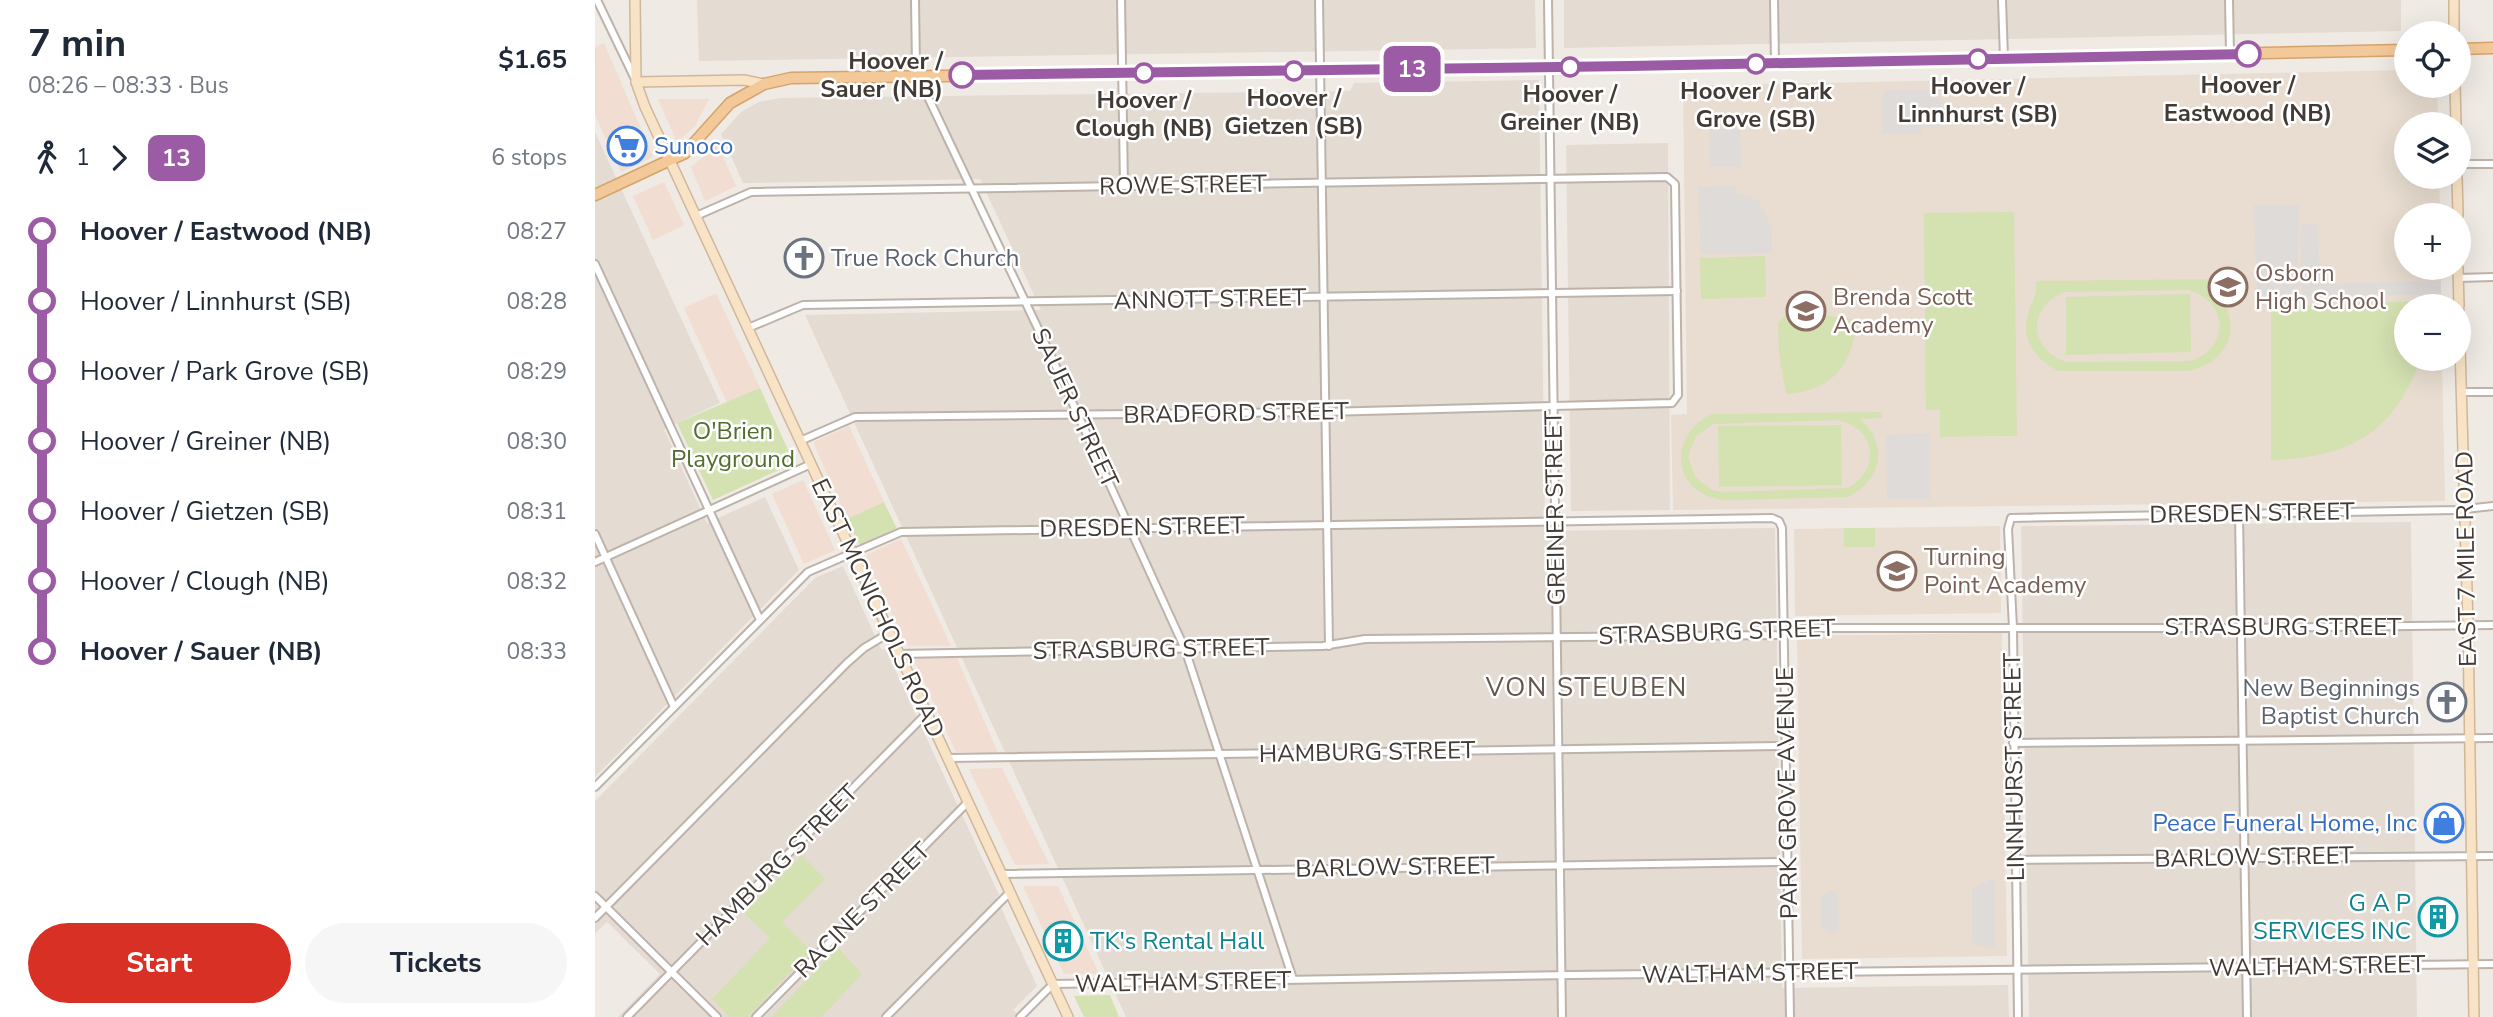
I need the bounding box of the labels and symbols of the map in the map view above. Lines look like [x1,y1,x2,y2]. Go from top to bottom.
marker: Hoover / Eastwood (NB) [2235,41,2261,67]
place label: Hoover / Sauer (NB) [820,45,943,105]
line badge: 13 [1381,46,1443,92]
marker: Hoover / Linnhurst (SB) [1968,49,1988,69]
marker: Hoover / Park Grove (SB) [1746,54,1766,74]
marker: Hoover / Greiner (NB) [1560,57,1580,77]
marker: Hoover / Gietzen (SB) [1284,61,1304,81]
marker: Hoover / Sauer (NB) [949,62,975,88]
marker: Hoover / Clough (NB) [1134,63,1154,83]
place label: Hoover / Eastwood (NB) [2164,69,2332,129]
place label: Hoover / Linnhurst (SB) [1897,70,2059,130]
place label: Hoover / Park Grove (SB) [1680,75,1833,135]
place label: Hoover / Greiner (NB) [1500,78,1640,138]
place label: Hoover / Gietzen (SB) [1224,82,1364,142]
place label: Hoover / Clough (NB) [1075,84,1213,144]
supermarket icon: Sunoco [606,125,648,167]
place label: Sunoco [654,130,733,162]
street label: ROWE STREET [1099,168,1268,202]
church icon: True Rock Church [783,237,825,279]
place label: True Rock Church [831,242,1019,274]
place label: Osborn High School [2255,257,2386,317]
school or university icon: Osborn High School [2207,266,2249,308]
street label: ANNOTT STREET [1113,281,1307,317]
place label: Brenda Scott Academy [1833,281,1973,341]
school or university icon: Brenda Scott Academy [1785,290,1827,332]
street label: SAUER STREET [1024,323,1126,494]
street label: BRADFORD STREET [1123,395,1350,431]
street label: GREINER STREET [1537,410,1573,606]
park label: O'Brien Playground [671,415,795,475]
street label: EAST 7 MILE ROAD [2448,451,2484,667]
street label: EAST MCNICHOLS ROAD [804,473,952,743]
street label: DRESDEN STREET [2149,495,2355,531]
street label: DRESDEN STREET [1039,509,1245,545]
place label: Turning Point Academy [1924,541,2087,601]
school or university icon: Turning Point Academy [1876,550,1918,592]
street label: STRASBURG STREET [2165,611,2402,643]
street label: STRASBURG STREET [1598,612,1837,652]
street label: STRASBURG STREET [1032,631,1270,667]
street label: LINNHURST STREET [1996,652,2032,882]
street label: PARK GROVE AVENUE [1769,667,1805,919]
district label: VON STEUBEN [1485,670,1688,705]
place label: New Beginnings Baptist Church [2243,672,2420,732]
church icon: New Beginnings Baptist Church [2426,681,2468,723]
street label: HAMBURG STREET [1258,734,1476,770]
street label: HAMBURG STREET [689,777,865,953]
shop icon: Peace Funeral Home, Inc [2423,802,2465,844]
place label: Peace Funeral Home, Inc [2152,807,2417,839]
street label: RACINE STREET [787,835,937,985]
street label: BARLOW STREET [2154,839,2355,875]
street label: BARLOW STREET [1295,849,1496,885]
place label: G A P SERVICES INC [2253,887,2411,947]
building icon: G A P SERVICES INC [2417,896,2459,938]
building icon: TK's Rental Hall [1042,920,1084,962]
place label: TK's Rental Hall [1090,925,1264,957]
street label: WALTHAM STREET [2208,948,2426,984]
street label: WALTHAM STREET [1641,955,1859,991]
street label: WALTHAM STREET [1074,964,1292,1000]

